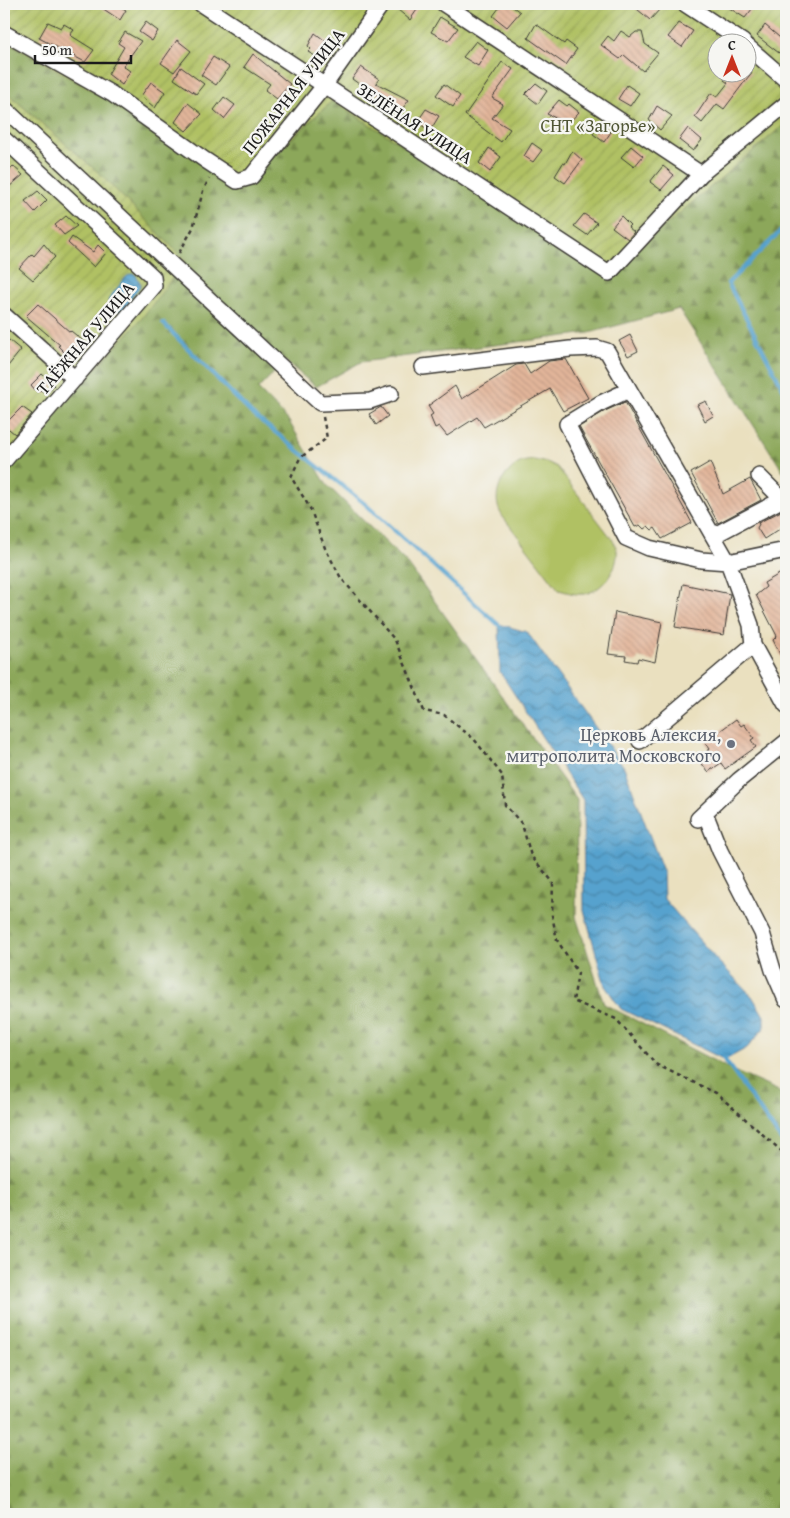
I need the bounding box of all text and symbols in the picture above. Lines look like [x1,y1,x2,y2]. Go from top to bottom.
street label: ПОЖАРНАЯ УЛИЦА [235,22,351,160]
scale bar [35,32,131,64]
north arrow [708,32,758,82]
text: С [728,35,736,55]
text: 50 m [42,39,73,60]
street label: ЗЕЛЁНАЯ УЛИЦА [352,75,478,171]
park label: СНТ «Загорье» [541,112,656,139]
street label: ТАЁЖНАЯ УЛИЦА [29,275,141,401]
place label: Церковь Алексия, митрополита Московского [507,721,721,769]
marker: Церковь Алексия, митрополита Московского [725,738,737,750]

